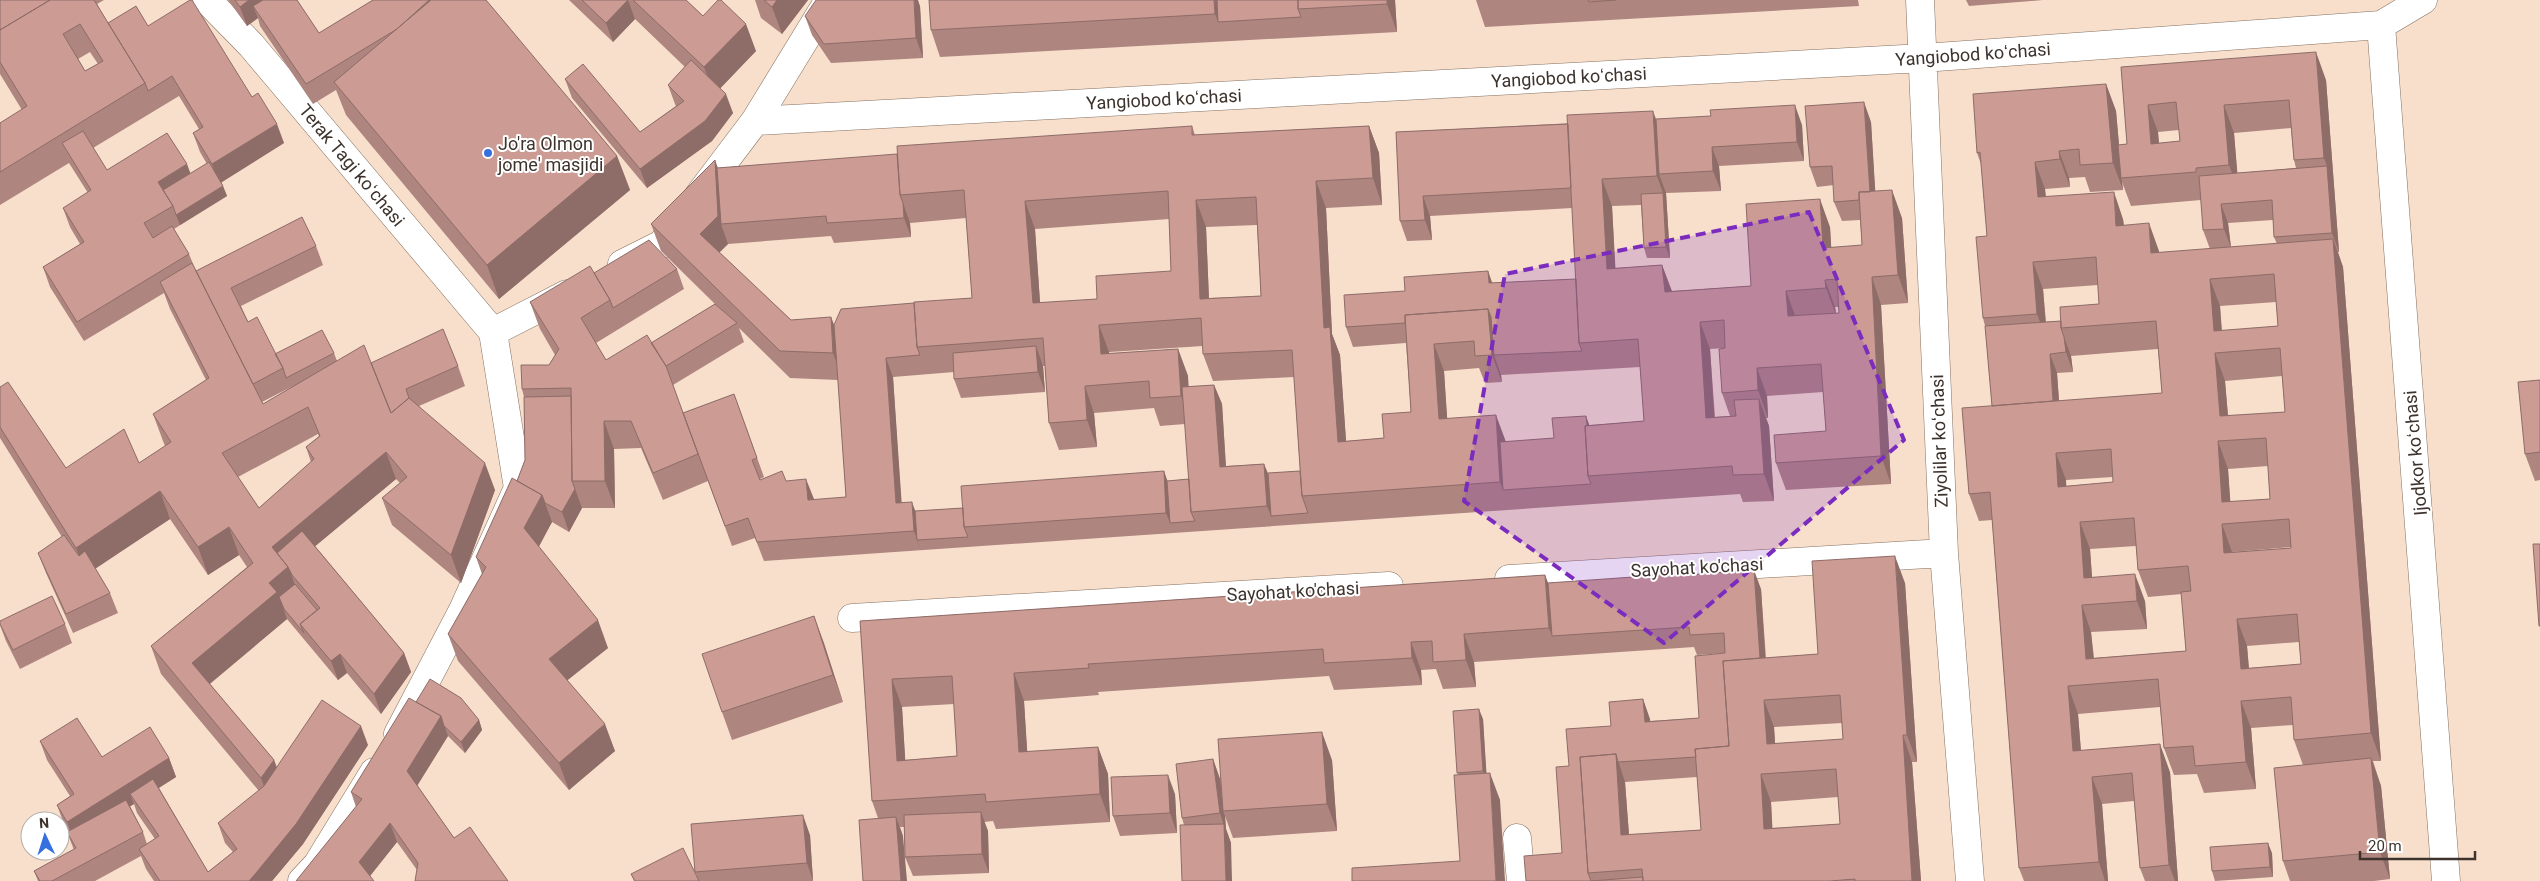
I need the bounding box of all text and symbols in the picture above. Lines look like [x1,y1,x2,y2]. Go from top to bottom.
street label: Yangiobod koʻchasi [1895,38,2051,70]
street label: Yangiobod koʻchasi [1491,62,1647,92]
street label: Yangiobod koʻchasi [1086,84,1242,114]
street label: Terak Tagi koʻchasi [295,100,409,230]
place label: Jo'ra Olmon jome' masjidi [497,133,603,175]
marker: Jo'ra Olmon jome' masjidi [482,147,494,159]
street label: Ziyolilar koʻchasi [1926,374,1952,508]
street label: Ijodkor koʻchasi [2399,389,2431,517]
street label: Sayohat ko'chasi [1630,553,1764,581]
street label: Sayohat ko'chasi [1226,577,1360,605]
north arrow [20,811,70,861]
text: N [39,815,50,831]
scale bar [2360,828,2475,860]
text: 20 m [2368,837,2402,855]

